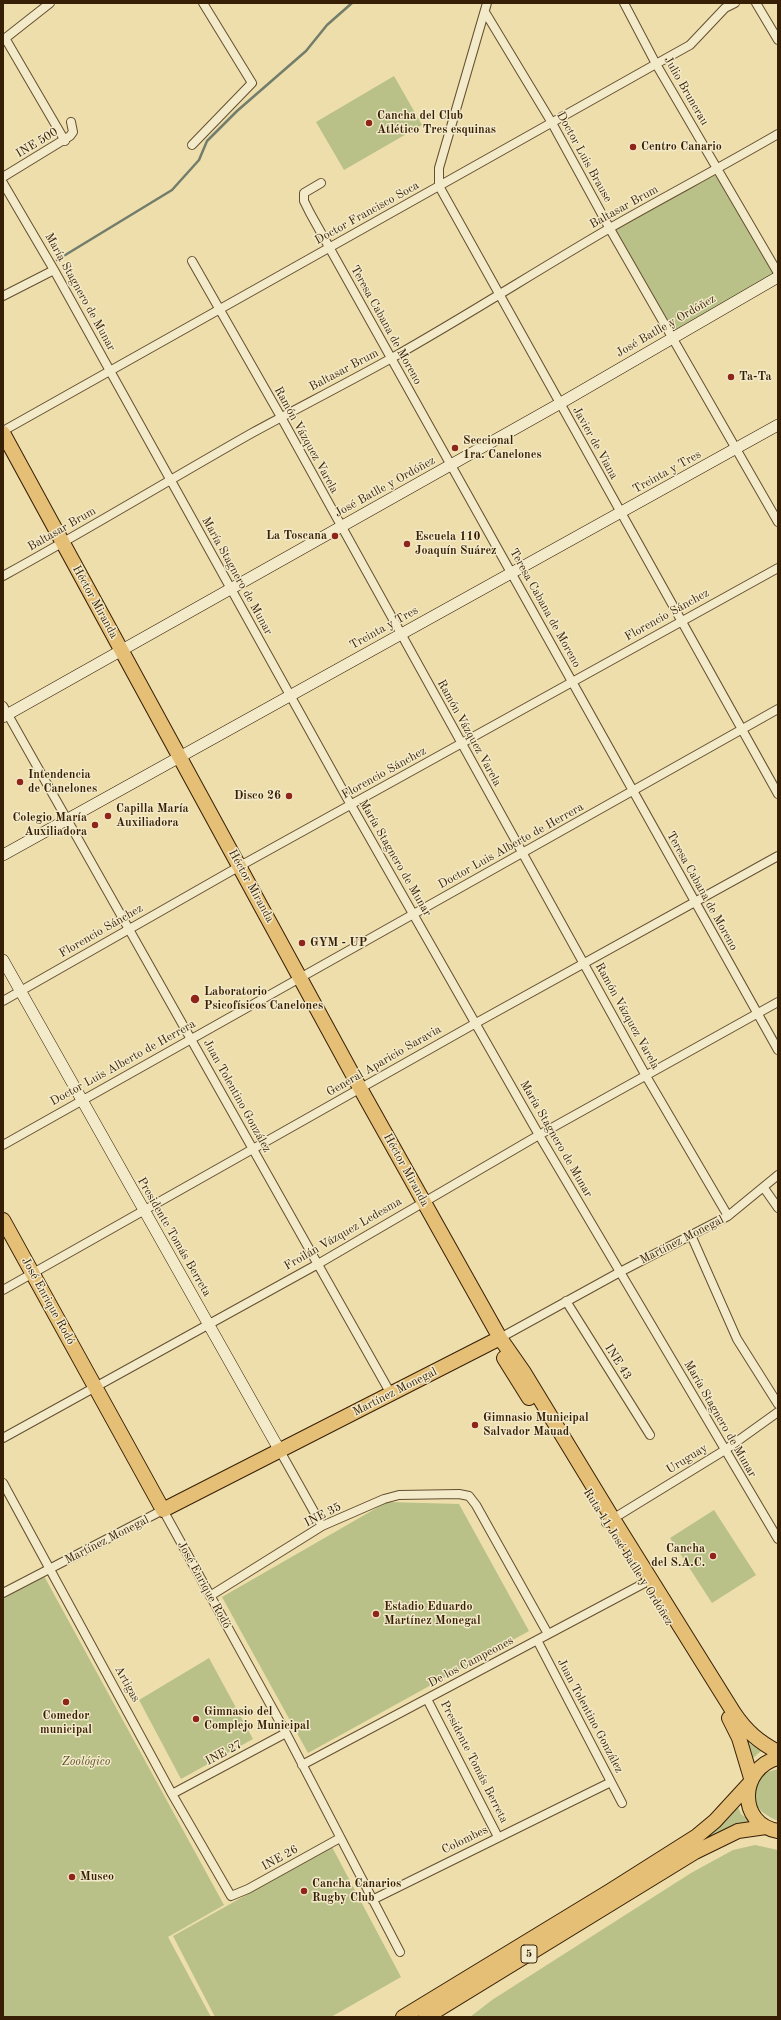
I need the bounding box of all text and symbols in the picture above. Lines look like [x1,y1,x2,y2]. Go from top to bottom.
street label: Julio Brunerau [660,54,712,128]
place label: Cancha del Club Atlético Tres esquinas [377,109,496,137]
street label: Doctor Luis Brause [553,109,615,205]
marker: Cancha del Club Atlético Tres esquinas [364,118,374,128]
street label: INE 500 [13,125,61,161]
place label: Centro Canario [641,140,722,154]
marker: Centro Canario [628,142,638,152]
street label: Doctor Francisco Soca [312,178,422,248]
street label: Baltasar Brum [587,182,661,232]
street label: María Stagnero de Munar [42,231,118,353]
street label: Teresa Cabana de Moreno [347,263,425,387]
street label: José Batlle y Ordóñez [614,292,718,360]
street label: Baltasar Brum [307,346,381,394]
place label: Ta-Ta [739,370,772,384]
marker: Ta-Ta [726,372,736,382]
street label: Ramón Vázquez Varela [271,384,341,496]
street label: Javier de Viana [569,404,621,482]
place label: Seccional 1ra. Canelones [463,434,542,462]
marker: Seccional 1ra. Canelones [450,443,460,453]
street label: Treinta y Tres [630,447,704,497]
street label: José Batlle y Ordóñez [332,453,438,521]
street label: Baltasar Brum [25,504,99,554]
street label: María Stagnero de Munar [199,515,275,637]
place label: La Toscana [266,529,327,543]
place label: Escuela 110 Joaquín Suárez [415,530,497,558]
marker: La Toscana [330,531,340,541]
marker: Escuela 110 Joaquín Suárez [402,539,412,549]
street label: Teresa Cabana de Moreno [506,546,584,670]
street label: Héctor Miranda [69,563,121,641]
street label: Florencio Sánchez [622,586,712,644]
street label: Treinta y Tres [347,603,421,653]
street label: Ramón Vázquez Varela [434,677,504,789]
street label: Florencio Sánchez [339,744,429,802]
place label: Intendencia de Canelones [28,768,97,796]
marker: Intendencia de Canelones [15,777,25,787]
place label: Disco 26 [234,789,281,803]
marker: Disco 26 [284,791,294,801]
street label: María Stagnero de Munar [356,797,434,919]
street label: Doctor Luis Alberto de Herrera [436,800,586,892]
place label: Capilla María Auxiliadora [116,802,189,830]
place label: Colegio María Auxiliadora [12,811,87,839]
marker: Capilla María Auxiliadora [103,811,113,821]
marker: Colegio María Auxiliadora [90,820,100,830]
street label: Teresa Cabana de Moreno [663,829,741,953]
street label: Héctor Miranda [225,847,277,925]
street label: Florencio Sánchez [57,901,145,961]
place label: GYM - UP [310,936,367,950]
marker: GYM - UP [297,938,307,948]
street label: Ramón Vázquez Varela [592,960,662,1072]
place label: Laboratorio Psicofísicos Canelones [204,985,323,1013]
marker: Laboratorio Psicofísicos Canelones [189,993,201,1005]
street label: Doctor Luis Alberto de Herrera [48,1017,198,1109]
street label: General Aparicio Saravia [324,1022,444,1100]
street label: Juan Tolentino González [200,1037,274,1155]
street label: María Stagnero de Munar [517,1078,595,1200]
street label: Héctor Miranda [380,1131,432,1209]
street label: Presidente Tomás Berreta [134,1175,214,1299]
street label: Froilán Vázquez Ledesma [282,1194,404,1274]
street label: Martínez Monegal [637,1213,727,1267]
street label: José Enrique Rodó [18,1255,78,1347]
street label: INE 43 [601,1341,635,1383]
street label: María Stagnero de Munar [681,1358,759,1480]
street label: Martínez Monegal [350,1365,440,1419]
place label: Gimnasio Municipal Salvador Mauad [483,1411,589,1439]
marker: Gimnasio Municipal Salvador Mauad [470,1420,480,1430]
street label: Uruguay [664,1441,710,1477]
street label: Ruta 11 José Batlle y Ordóñez [580,1486,676,1628]
street label: INE 35 [302,1500,344,1530]
street label: Martínez Monegal [62,1513,152,1567]
street label: José Enrique Rodó [174,1539,234,1631]
place label: Cancha del S.A.C. [651,1542,705,1570]
marker: Cancha del S.A.C. [708,1551,718,1561]
place label: Estadio Eduardo Martínez Monegal [384,1600,481,1628]
marker: Estadio Eduardo Martínez Monegal [371,1609,381,1619]
street label: De los Campeones [426,1633,516,1691]
street label: Juan Tolentino González [554,1656,626,1776]
street label: Artigas [111,1663,143,1705]
marker: Comedor municipal [61,1697,71,1707]
street label: Presidente Tomás Berreta [437,1698,511,1826]
place label: Gimnasio del Complejo Municipal [204,1705,310,1733]
place label: Comedor municipal [40,1709,92,1737]
marker: Gimnasio del Complejo Municipal [191,1714,201,1724]
street label: INE 27 [203,1737,245,1769]
park label: Zoológico [62,1755,110,1769]
street label: Colombes [440,1823,490,1857]
street label: INE 26 [259,1842,301,1874]
place label: Museo [80,1870,114,1884]
marker: Museo [67,1872,77,1882]
place label: Cancha Canarios Rugby Club [312,1877,401,1905]
marker: Cancha Canarios Rugby Club [299,1886,309,1896]
road number: 5 [521,1945,537,1963]

